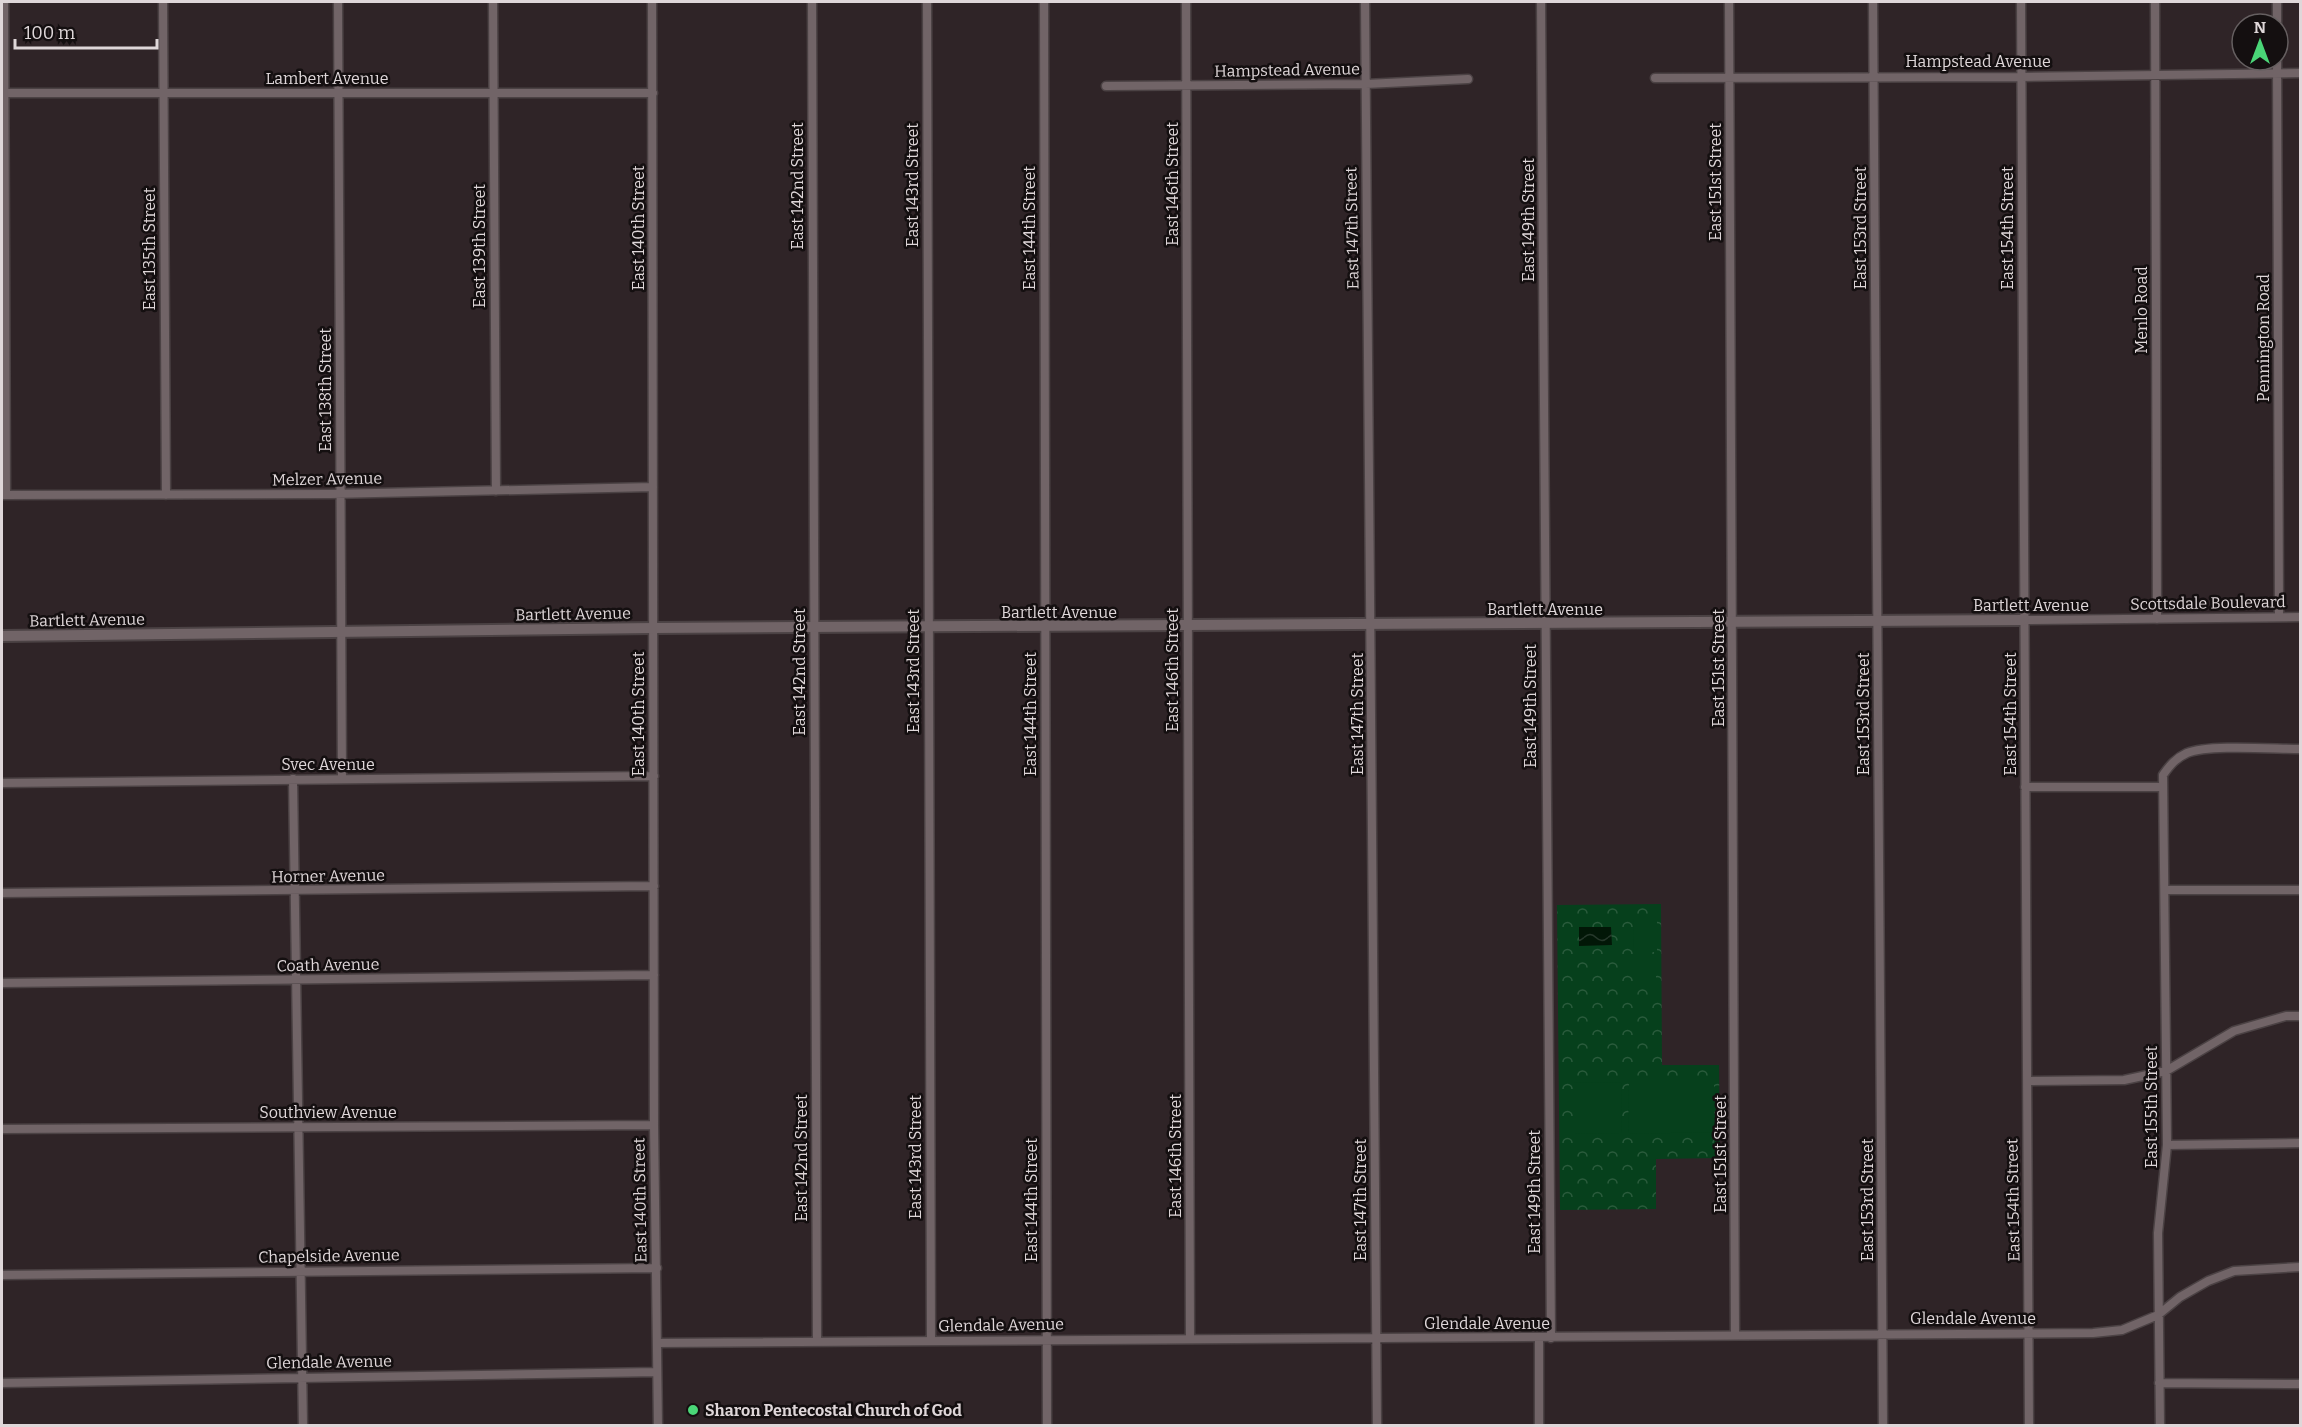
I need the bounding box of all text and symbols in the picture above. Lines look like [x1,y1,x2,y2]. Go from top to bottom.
scale bar [15,12,158,50]
north arrow [2230,12,2290,72]
text: N [2254,18,2266,37]
text: 100 m [24,22,75,44]
street label: Hampstead Avenue [1905,52,2051,71]
street label: Hampstead Avenue [1214,59,1360,81]
street label: Lambert Avenue [266,69,388,88]
street label: East 142nd Street [788,122,807,250]
street label: East 146th Street [1163,122,1182,246]
street label: East 143rd Street [903,123,922,247]
street label: East 151st Street [1706,123,1725,241]
street label: East 149th Street [1519,158,1538,282]
street label: East 140th Street [629,165,648,291]
street label: East 144th Street [1020,166,1039,290]
street label: East 147th Street [1341,166,1363,289]
street label: East 153rd Street [1851,166,1870,290]
street label: East 154th Street [1998,166,2017,290]
street label: East 139th Street [470,184,489,308]
street label: East 135th Street [140,187,159,311]
street label: Menlo Road [2132,266,2151,354]
street label: Pennington Road [2254,274,2273,402]
street label: East 138th Street [316,328,335,452]
street label: Melzer Avenue [272,469,382,489]
street label: Scottsdale Boulevard [2130,592,2286,614]
street label: Bartlett Avenue [1973,596,2089,615]
street label: Bartlett Avenue [1487,600,1603,619]
street label: Bartlett Avenue [515,603,631,625]
street label: Bartlett Avenue [1001,603,1117,622]
street label: East 142nd Street [790,608,809,736]
street label: East 146th Street [1163,608,1182,732]
street label: Bartlett Avenue [29,609,145,631]
street label: East 143rd Street [904,609,923,733]
street label: East 151st Street [1709,609,1728,727]
street label: East 149th Street [1521,644,1540,768]
street label: East 140th Street [629,651,648,777]
street label: East 144th Street [1021,652,1040,776]
street label: East 147th Street [1348,652,1367,775]
street label: East 153rd Street [1854,652,1873,776]
street label: East 154th Street [2001,652,2020,776]
street label: Svec Avenue [281,755,375,774]
street label: Horner Avenue [271,866,385,886]
street label: Coath Avenue [276,955,380,975]
street label: East 155th Street [2142,1046,2161,1168]
street label: East 142nd Street [792,1094,811,1222]
street label: East 146th Street [1166,1094,1185,1218]
street label: East 143rd Street [906,1095,925,1219]
street label: East 151st Street [1711,1095,1730,1213]
street label: Southview Avenue [259,1103,397,1122]
street label: East 149th Street [1525,1130,1544,1254]
street label: East 140th Street [629,1137,651,1263]
street label: East 144th Street [1022,1138,1041,1262]
street label: East 147th Street [1351,1138,1370,1261]
street label: East 153rd Street [1858,1138,1877,1262]
street label: East 154th Street [2002,1138,2024,1262]
street label: Chapelside Avenue [258,1245,400,1267]
street label: Glendale Avenue [1910,1309,2036,1328]
street label: Glendale Avenue [938,1314,1064,1336]
street label: Glendale Avenue [1424,1314,1550,1333]
street label: Glendale Avenue [266,1351,392,1373]
place label: Sharon Pentecostal Church of God [705,1401,962,1420]
marker: Sharon Pentecostal Church of God [686,1403,700,1417]

